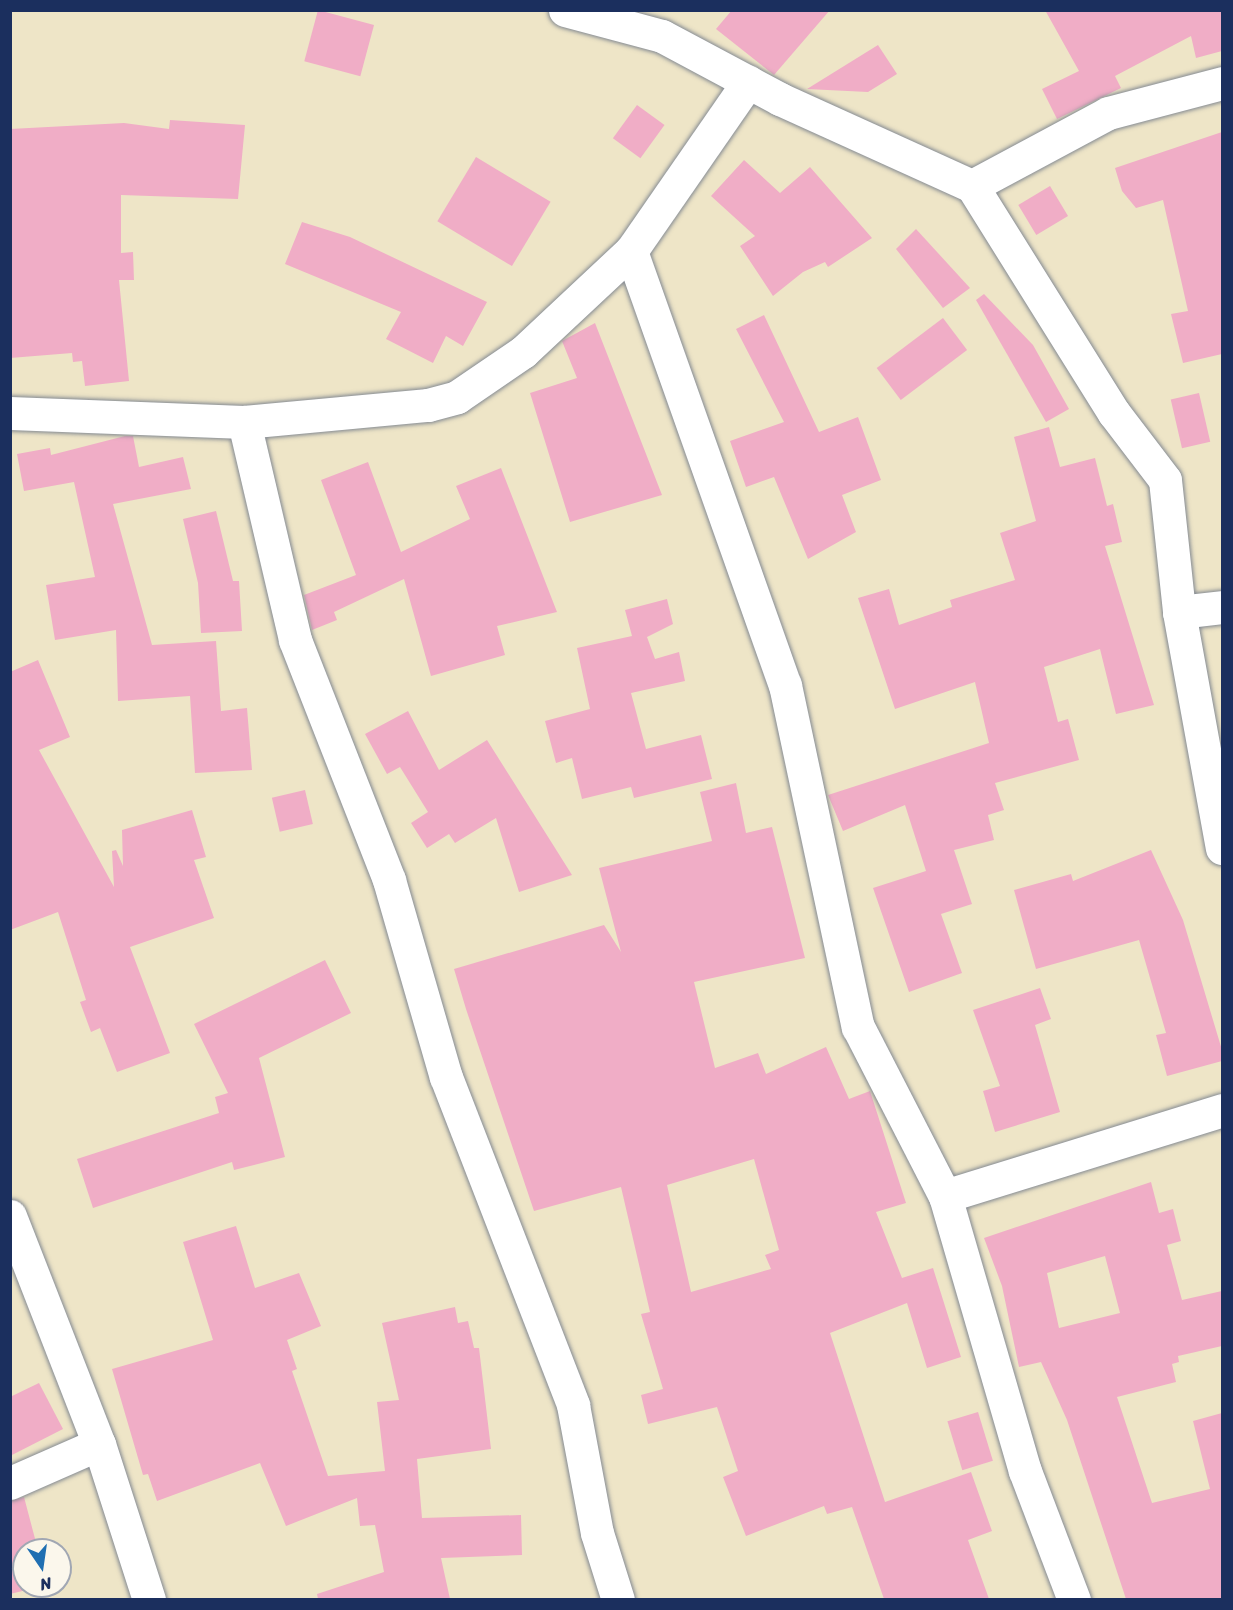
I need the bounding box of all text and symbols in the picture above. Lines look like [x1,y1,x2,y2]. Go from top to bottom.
north arrow [12,1538,72,1598]
text: N [37,1569,54,1599]

